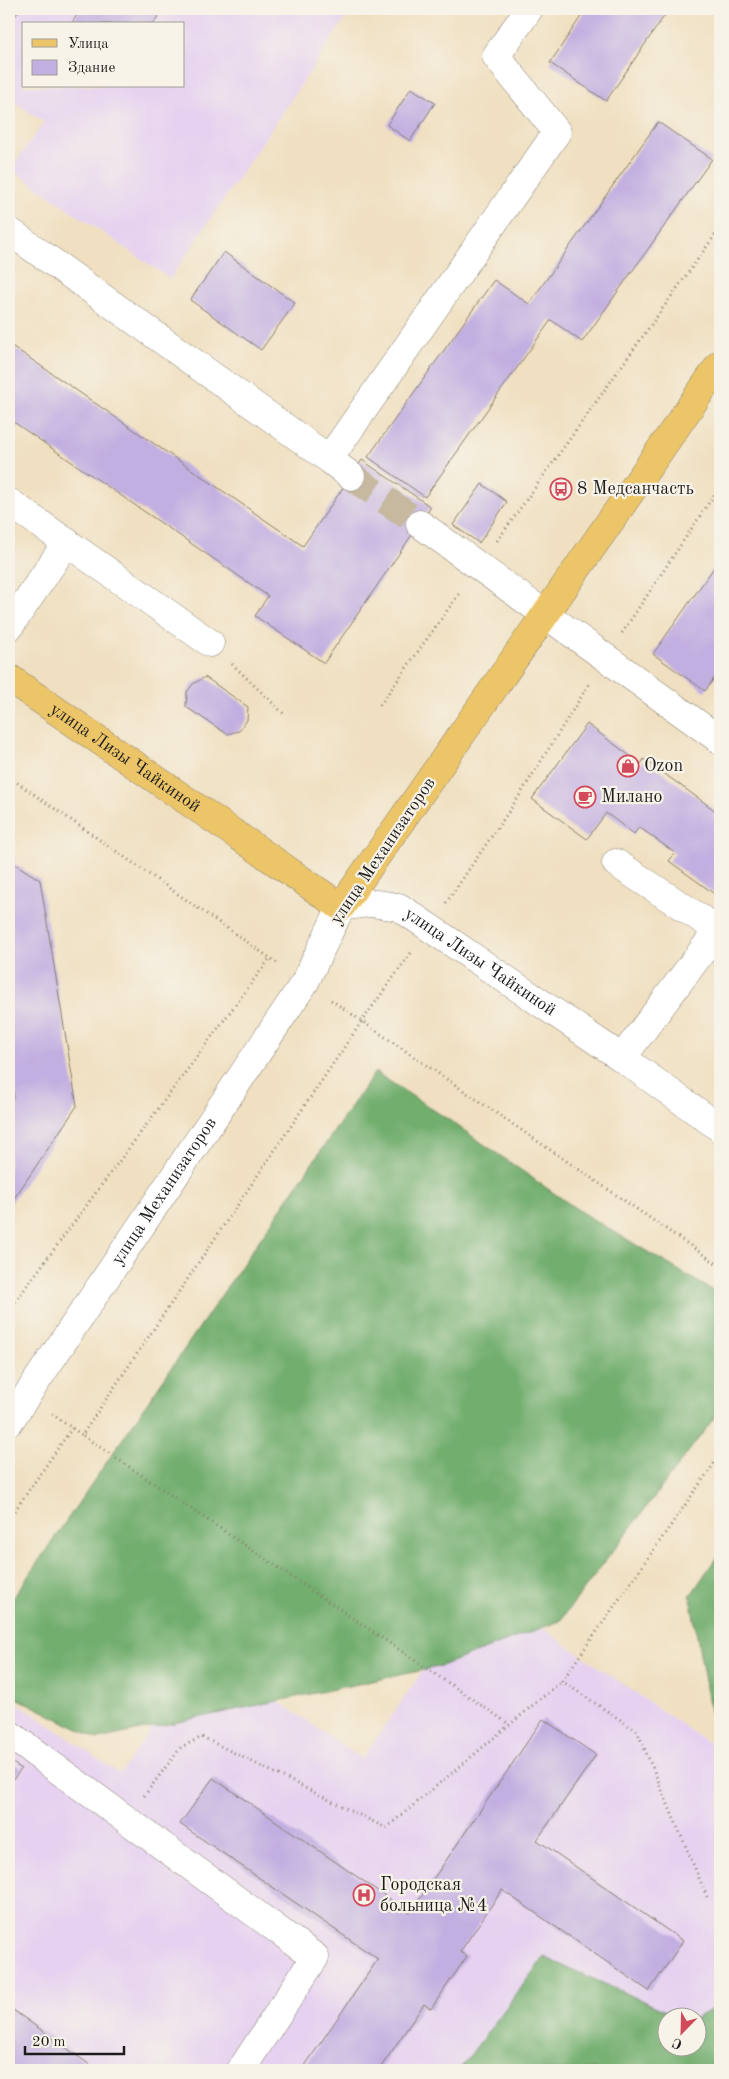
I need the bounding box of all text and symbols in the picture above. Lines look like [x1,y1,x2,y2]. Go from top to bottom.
legend [22,22,185,88]
text: Улица [68,37,109,52]
text: Здание [68,61,115,76]
bus stop icon: 8 Медсанчасть [549,477,573,501]
place label: 8 Медсанчасть [577,480,694,498]
street label: улица Лизы Чайкиной [46,700,204,816]
shop icon: Ozon [616,754,640,778]
place label: Ozon [644,757,683,775]
street label: улица Механизаторов [327,774,439,928]
cafe icon: Милано [573,785,597,809]
place label: Милано [601,788,663,806]
street label: улица Лизы Чайкиной [401,904,559,1019]
street label: улица Механизаторов [108,1114,220,1268]
place label: Городская больница №4 [380,1876,487,1915]
hospital icon: Городская больница №4 [352,1883,376,1907]
north arrow [656,2006,706,2056]
scale bar [25,2024,124,2056]
text: 20 m [32,2035,66,2050]
text: С [670,2035,684,2051]

